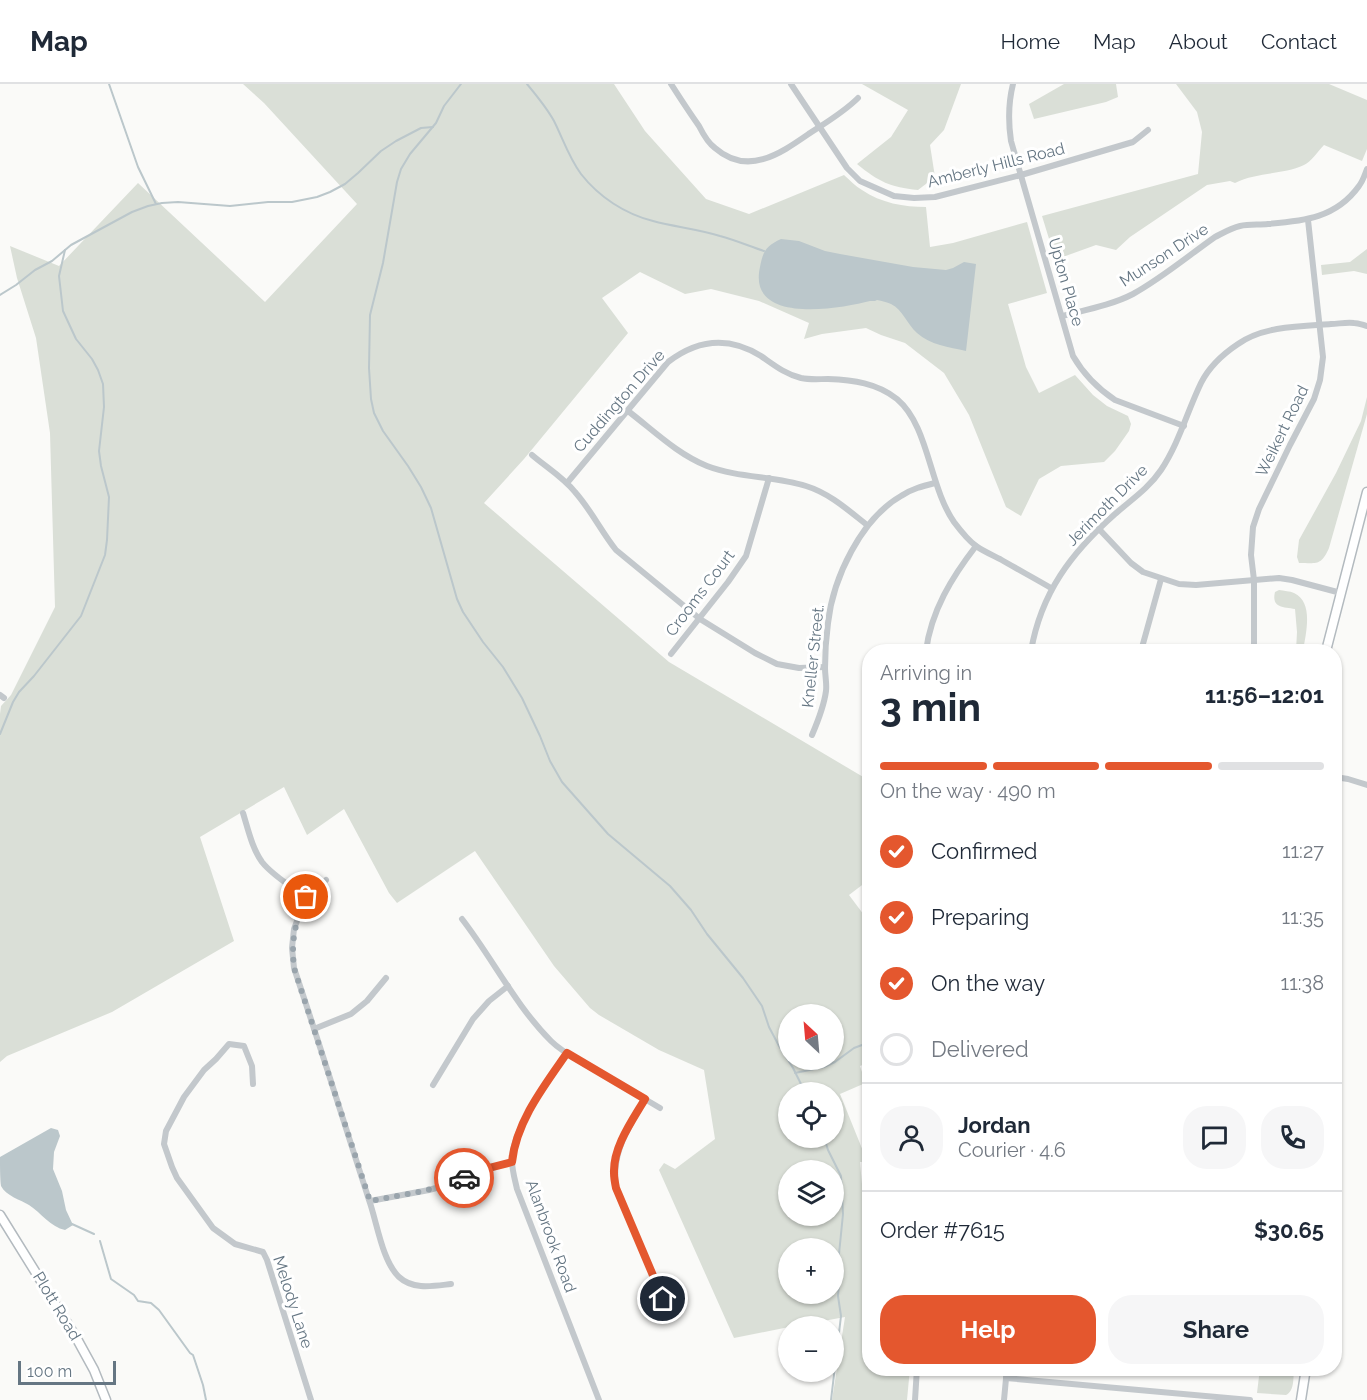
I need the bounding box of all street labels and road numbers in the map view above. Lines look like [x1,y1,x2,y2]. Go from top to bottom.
street label: Amberly Hills Road [925,139,1067,191]
street label: Munson Drive [1116,219,1212,291]
street label: Upton Place [1044,236,1088,328]
street label: Cuddington Drive [569,346,669,456]
street label: Weikert Road [1252,382,1312,480]
street label: Jerimoth Drive [1062,460,1152,550]
street label: Crooms Court [661,546,739,640]
street label: Kneller Street. [798,603,828,709]
street label: Alanbrook Road [522,1177,580,1295]
street label: Melody Lane [269,1253,317,1351]
street label: Plott Road [29,1268,85,1344]

